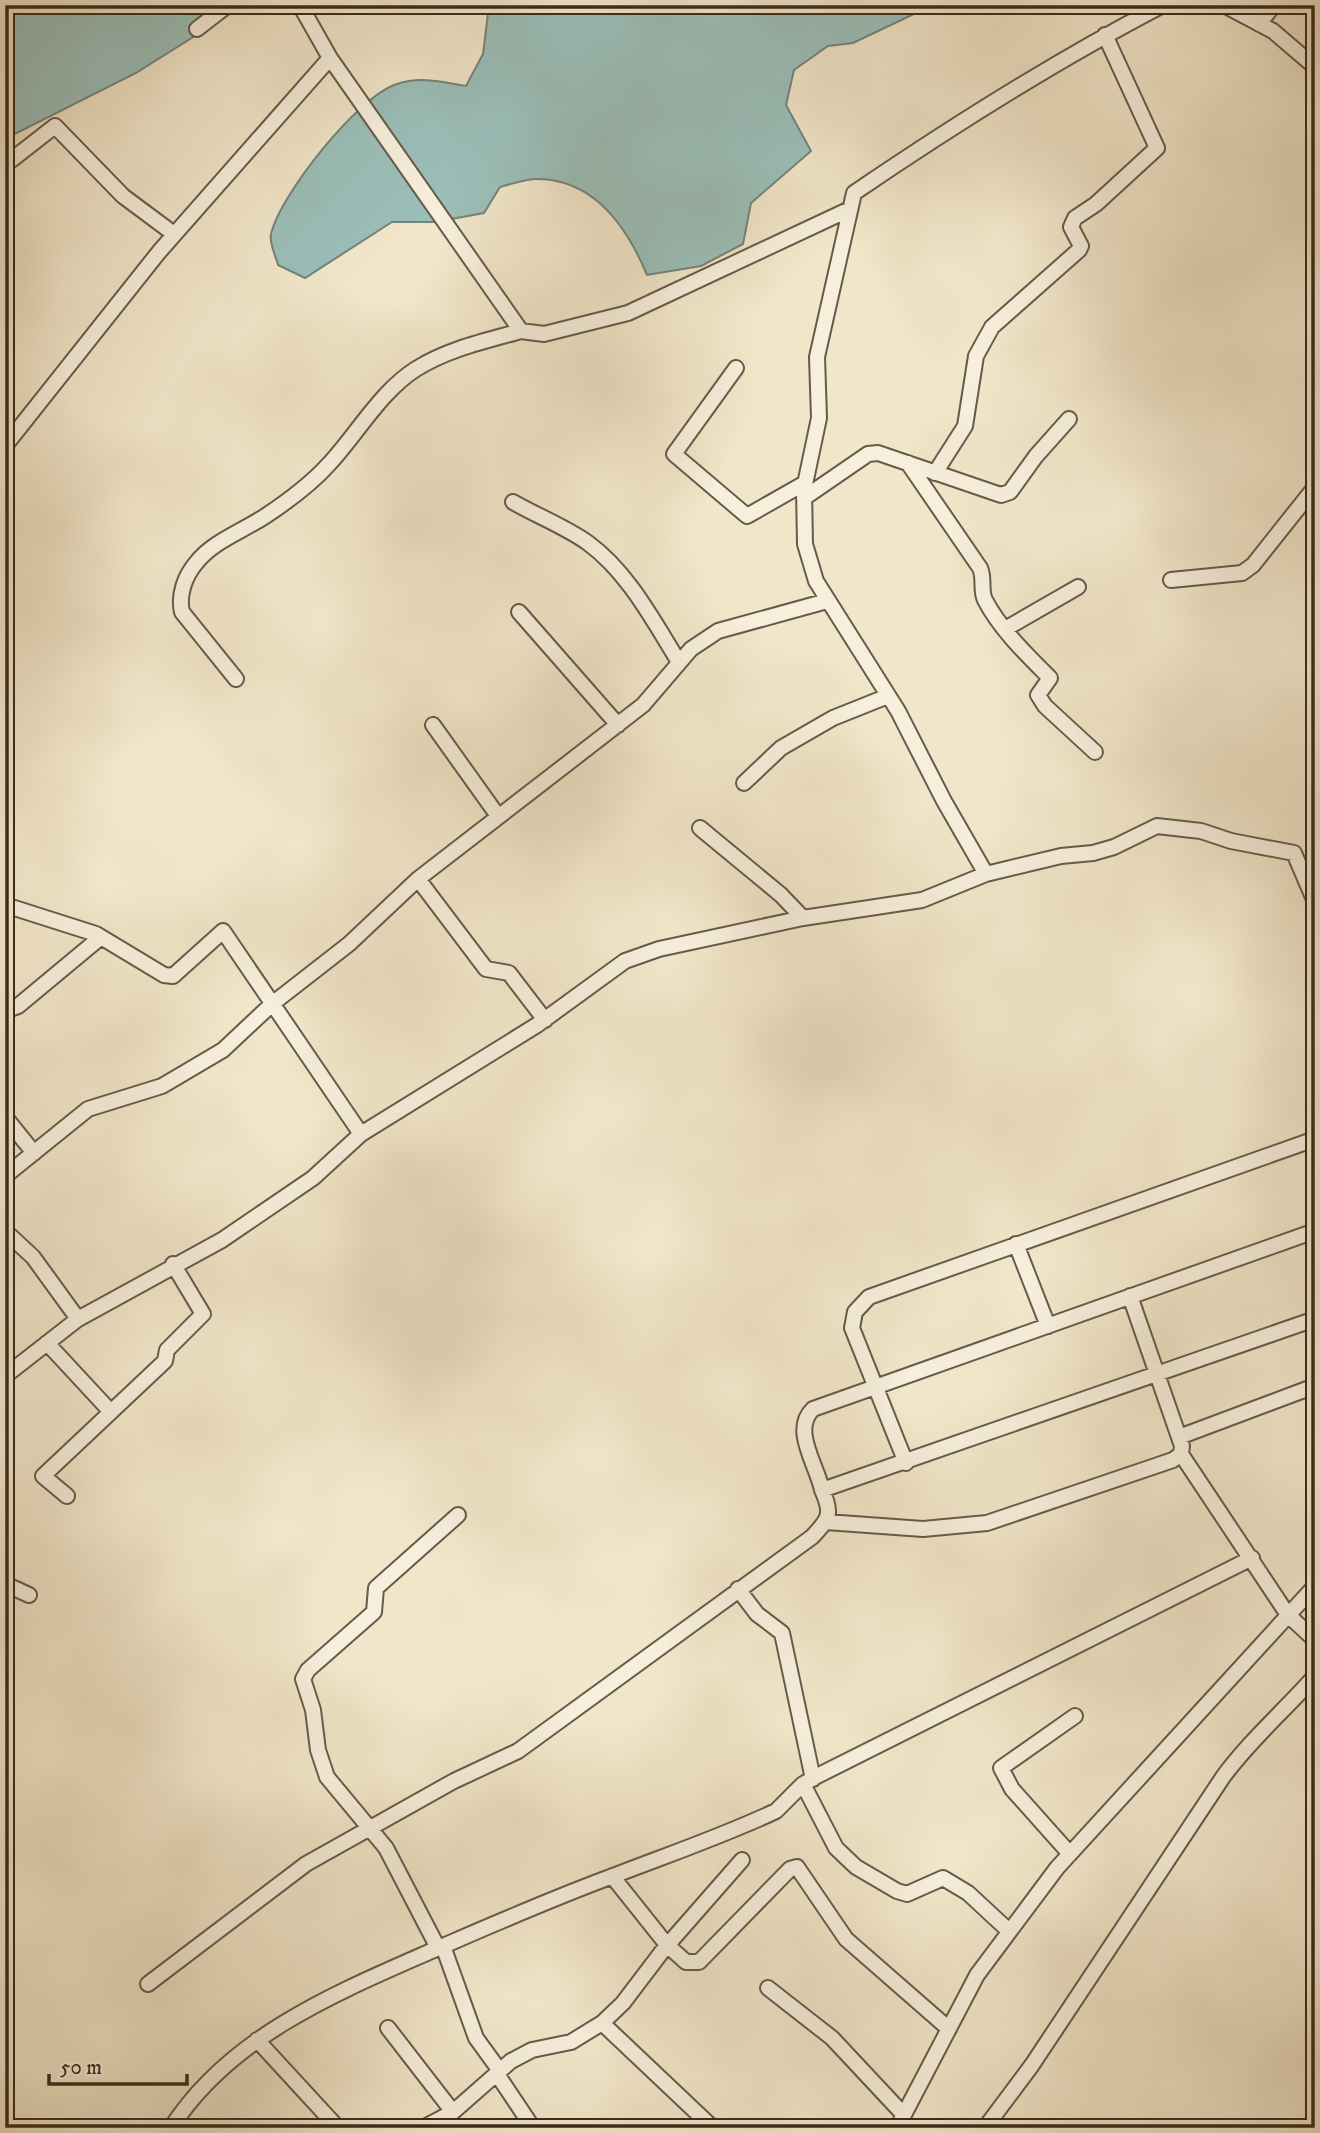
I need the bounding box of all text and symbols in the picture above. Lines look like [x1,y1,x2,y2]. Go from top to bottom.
scale bar [49,2042,187,2086]
text: 50 m [60,2055,102,2081]

